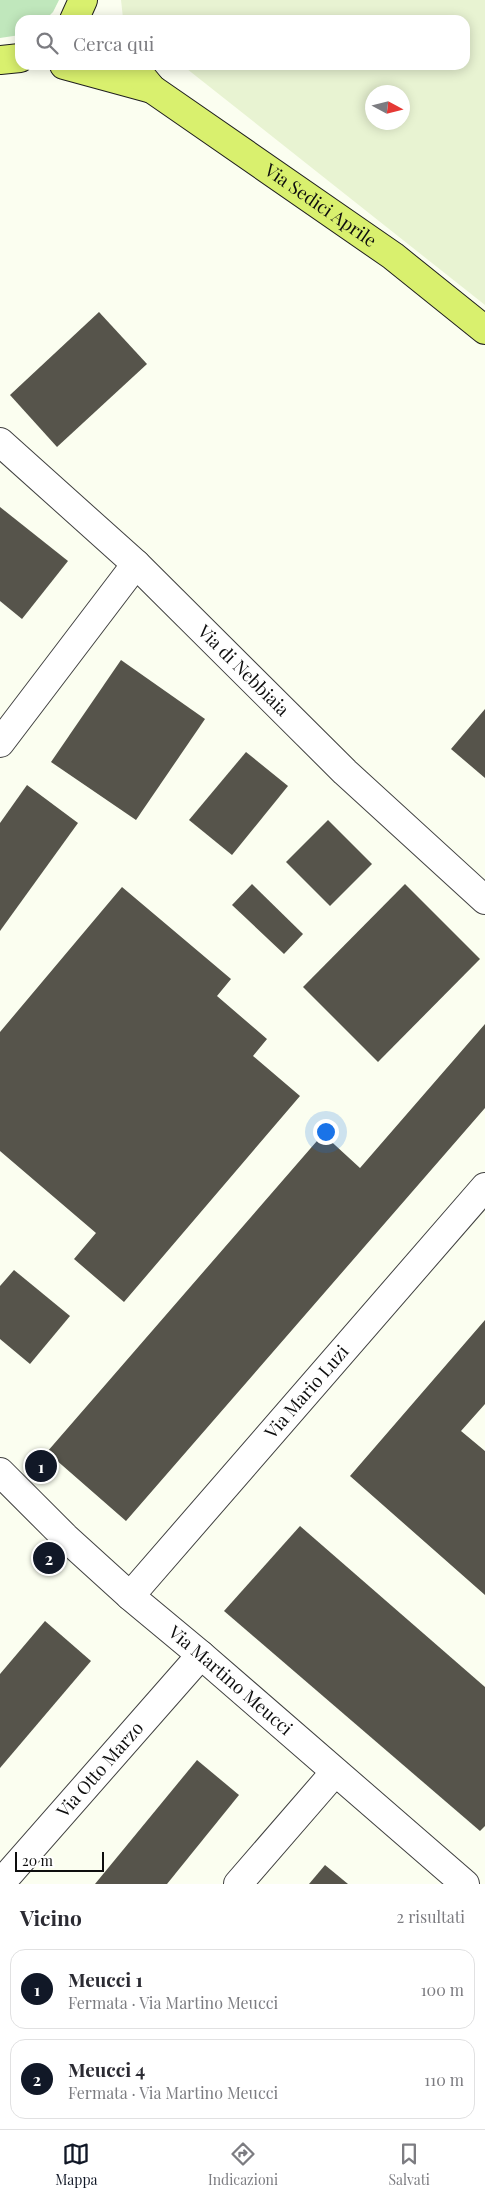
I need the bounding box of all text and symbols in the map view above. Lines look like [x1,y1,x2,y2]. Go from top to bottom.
search box [15,15,470,70]
icon: search [33,29,61,57]
text: Cerca qui [73,30,154,56]
north arrow [365,85,410,130]
street label: Via Sedici Aprile [259,157,382,252]
street label: Via di Nebbiaia [192,619,295,721]
your location [313,1119,339,1145]
street label: Via Mario Luzi [258,1340,353,1444]
pin: 1 [25,1447,57,1485]
pin: 2 [33,1539,65,1577]
street label: Via Martino Meucci [163,1619,298,1740]
street label: Via Otto Marzo [50,1716,148,1823]
scale bar [15,1849,104,1872]
text: 20 m [22,1851,53,1870]
text: Vicino [20,1903,82,1931]
text: 2 risultati [397,1906,465,1927]
text: Meucci 1 [68,1966,143,1992]
text: 1 [34,1979,40,2000]
text: 100 m [421,1979,464,2000]
text: Fermata · Via Martino Meucci [68,1992,278,2013]
text: Meucci 4 [68,2056,145,2082]
text: 2 [33,2069,41,2090]
text: 110 m [424,2069,464,2090]
text: Fermata · Via Martino Meucci [68,2082,278,2103]
tab: Mappa [55,2140,98,2189]
tab: Indicazioni [208,2140,278,2189]
tab: Salvati [388,2140,430,2189]

